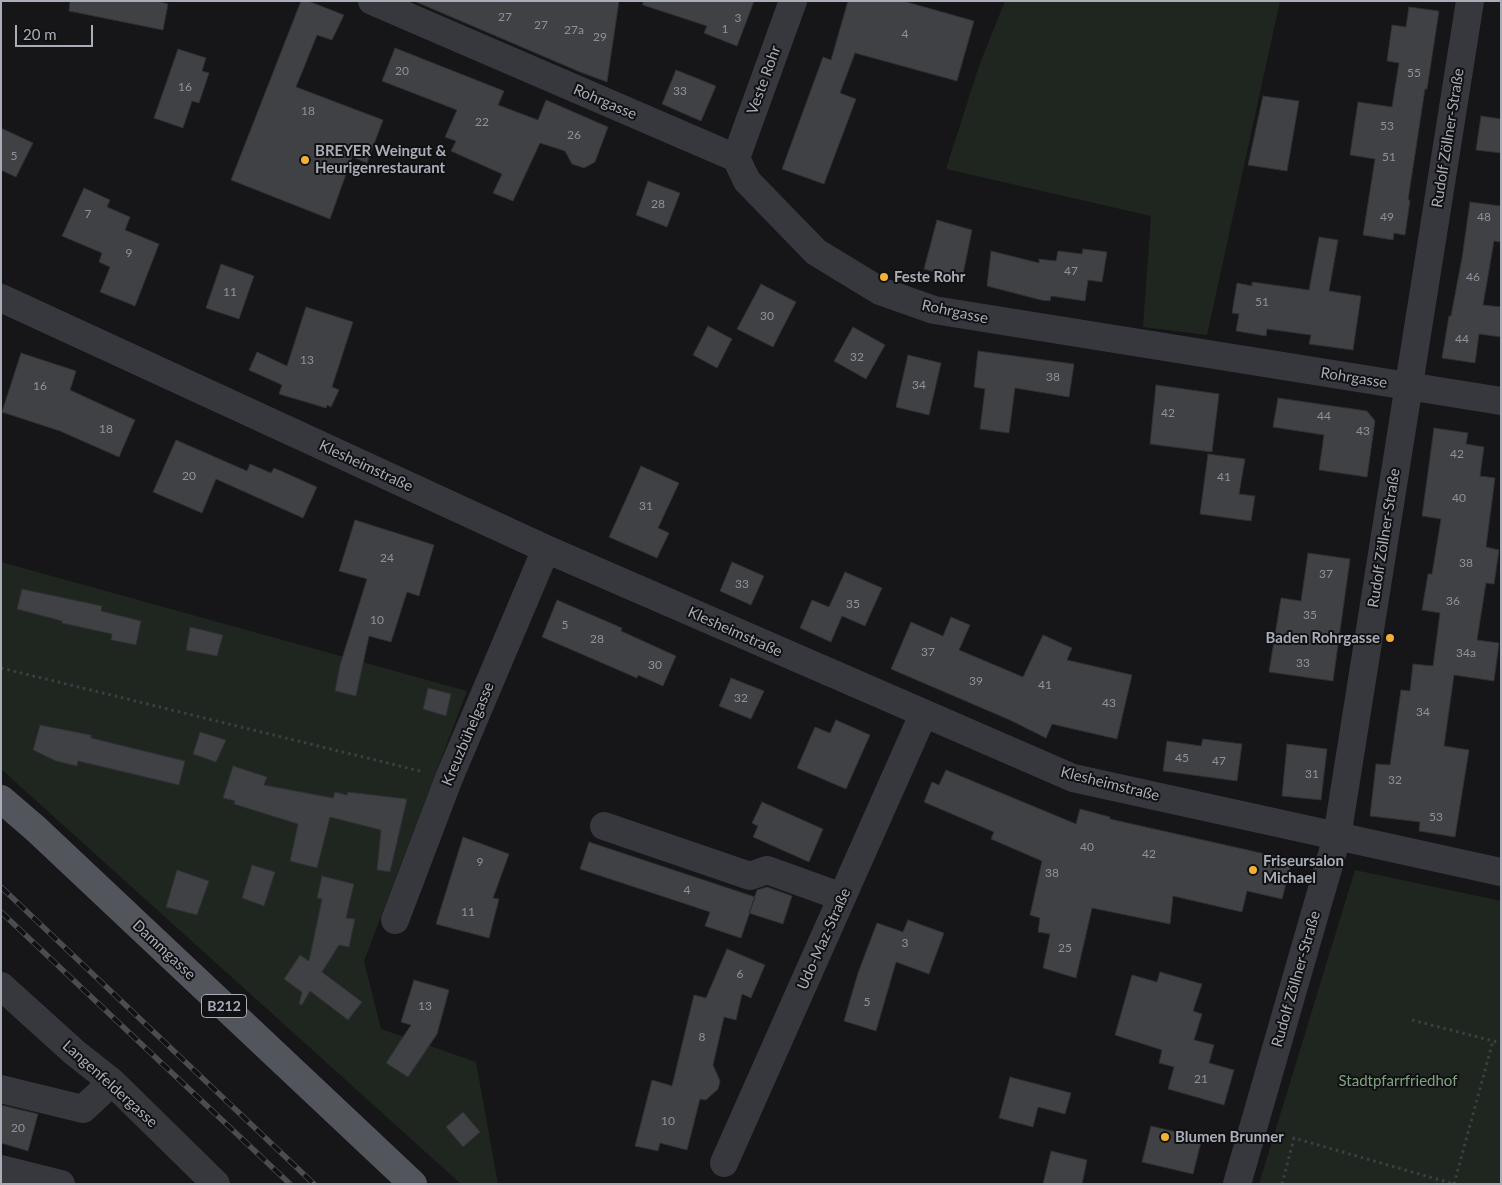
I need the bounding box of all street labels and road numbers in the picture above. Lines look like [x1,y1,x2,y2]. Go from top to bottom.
street label: Veste Rohr [743,43,785,117]
street label: Rudolf Zöllner-Straße [1428,67,1468,209]
street label: Rohrgasse [571,81,639,123]
street label: Rohrgasse [920,296,990,328]
street label: Rohrgasse [1319,364,1389,392]
street label: Klesheimstraße [316,436,416,496]
street label: Rudolf Zöllner-Straße [1364,467,1404,609]
street label: Klesheimstraße [685,603,785,661]
street label: Kreuzbühelgasse [438,679,498,789]
street label: Klesheimstraße [1059,763,1161,805]
street label: Udo-Maz-Straße [794,885,854,993]
street label: Rudolf Zöllner-Straße [1268,909,1324,1049]
street label: Dammgasse [129,916,199,984]
road number: B212 [202,994,246,1018]
street label: Langenfeldergasse [59,1037,161,1131]

